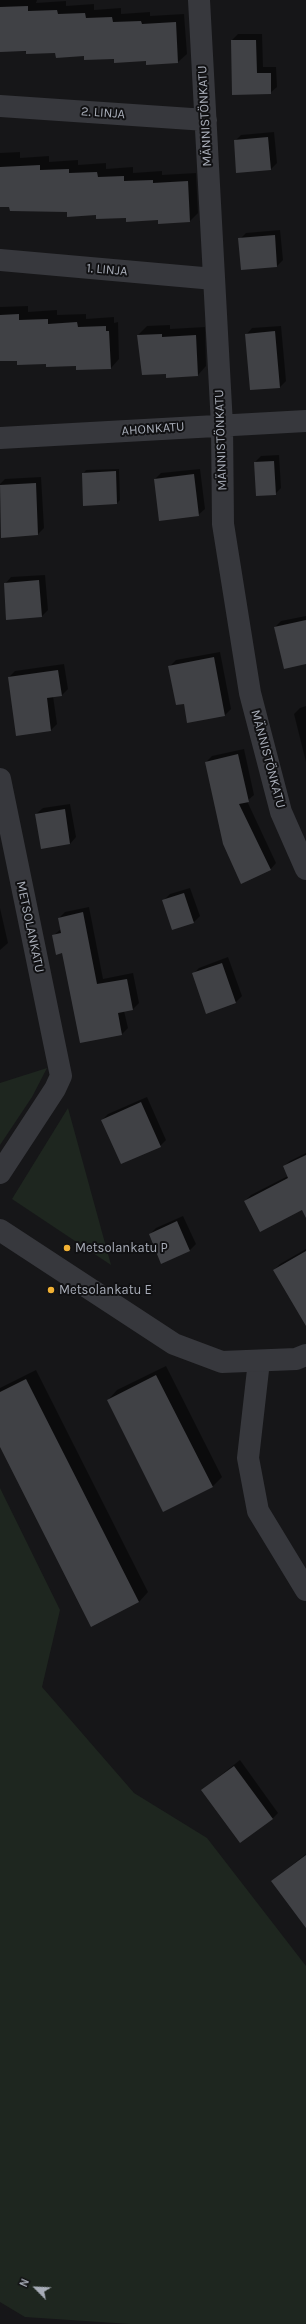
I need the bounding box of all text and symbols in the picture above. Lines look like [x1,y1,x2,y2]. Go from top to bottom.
street label: MÄNNISTÖNKATU [195,65,215,167]
street label: 2. LINJA [80,104,126,122]
street label: 1. LINJA [86,260,128,280]
street label: MÄNNISTÖNKATU [211,389,231,491]
street label: AHONKATU [121,419,185,439]
street label: MÄNNISTÖNKATU [247,708,289,810]
street label: METSOLANKATU [13,880,47,974]
place label: Metsolankatu P [75,1240,168,1256]
marker: Metsolankatu P [62,1243,72,1253]
place label: Metsolankatu E [59,1282,152,1298]
marker: Metsolankatu E [46,1285,56,1295]
north arrow [16,2268,56,2308]
text: N [17,2277,32,2289]

